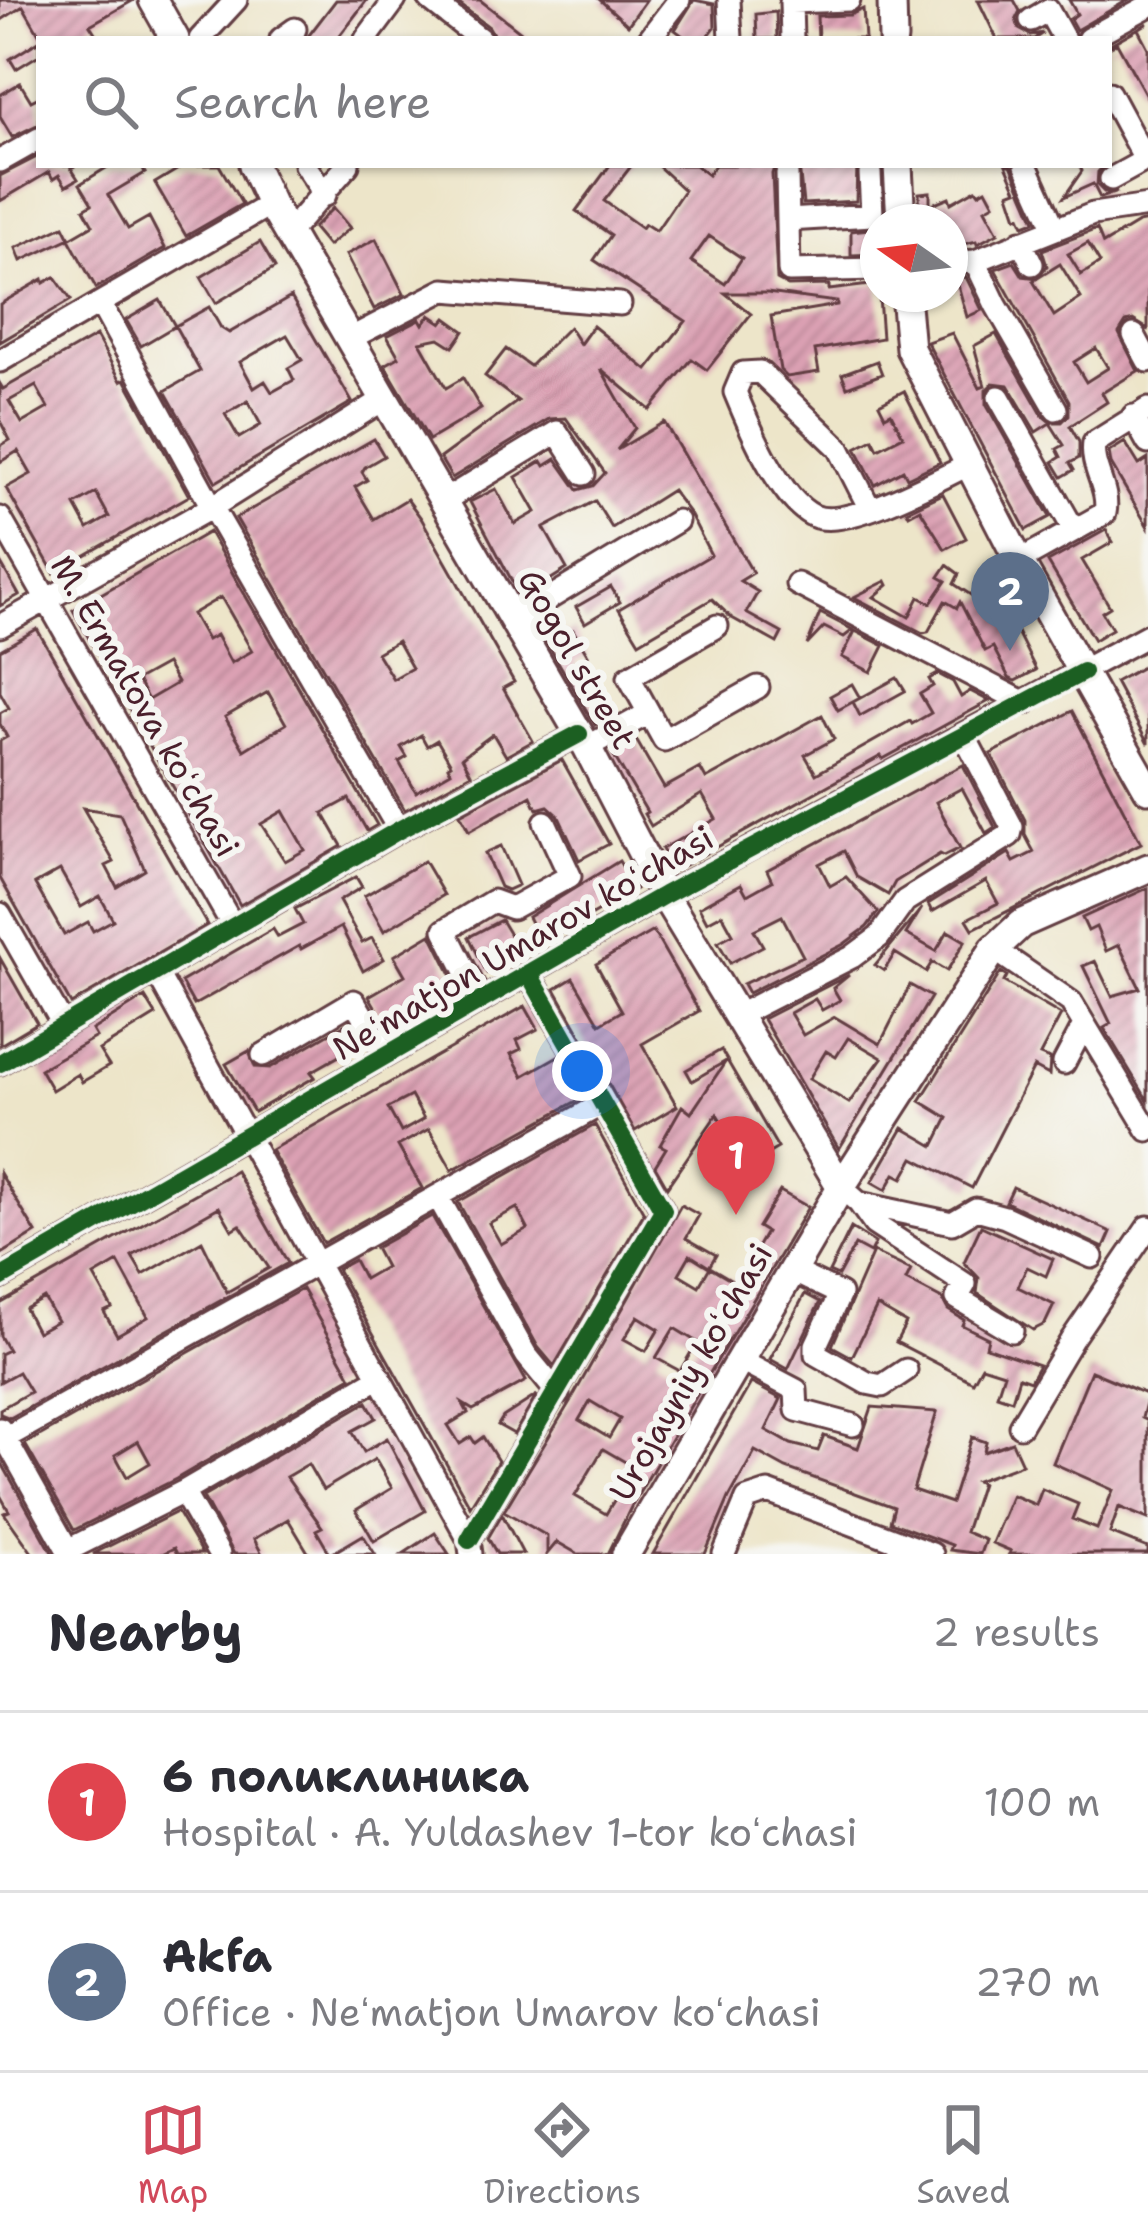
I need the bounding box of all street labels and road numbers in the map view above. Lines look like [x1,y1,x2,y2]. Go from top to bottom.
street label: M. Ermatova koʻchasi [40,547,250,865]
street label: Gogol street [507,561,647,757]
street label: Neʻmatjon Umarov koʻchasi [324,815,722,1071]
street label: Urоjayniy koʻchasi [599,1235,783,1509]

